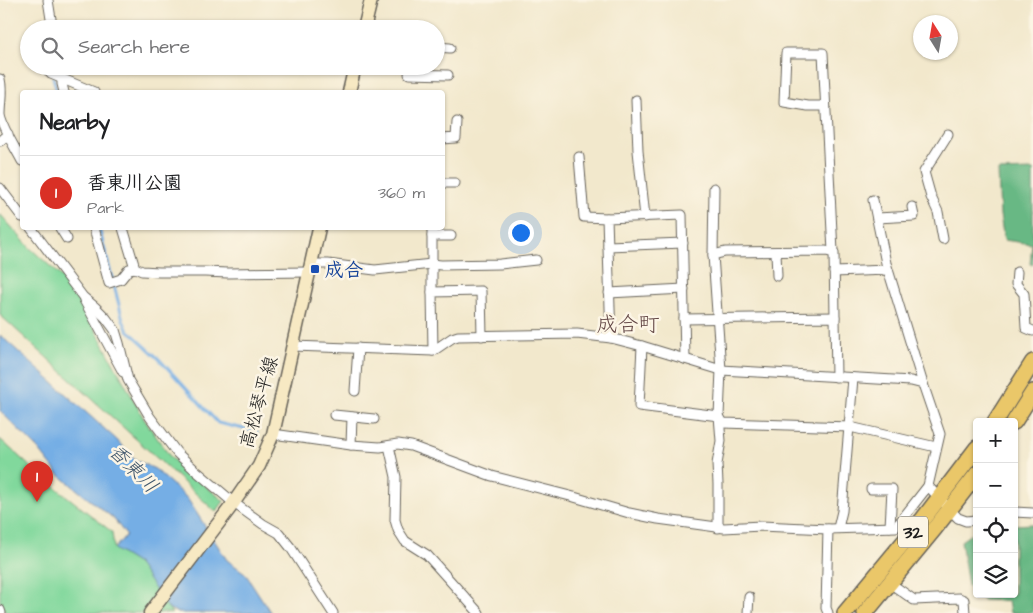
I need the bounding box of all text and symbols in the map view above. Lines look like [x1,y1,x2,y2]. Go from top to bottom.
north arrow [913,15,958,60]
search box [20,20,445,75]
icon: search [38,34,66,62]
text: Search here [78,34,190,61]
text: Nearby [40,108,110,137]
text: 香東川公園 [87,170,182,197]
text: 1 [55,182,57,204]
text: 360 m [378,182,425,204]
text: Park [87,197,124,219]
your location [508,220,534,246]
place label: 成合 [325,257,363,284]
marker: 成合 [309,263,321,275]
district label: 成合町 [597,310,660,339]
street label: 高松琴平線 [233,353,286,452]
map controls [973,418,1018,598]
button: + [973,418,1018,463]
water label: 香東川 [102,438,164,500]
pin: 1 [21,461,53,502]
button: − [973,463,1018,508]
button: locate [973,508,1018,553]
road number: 32 [898,516,928,548]
button: layers [973,553,1018,598]

